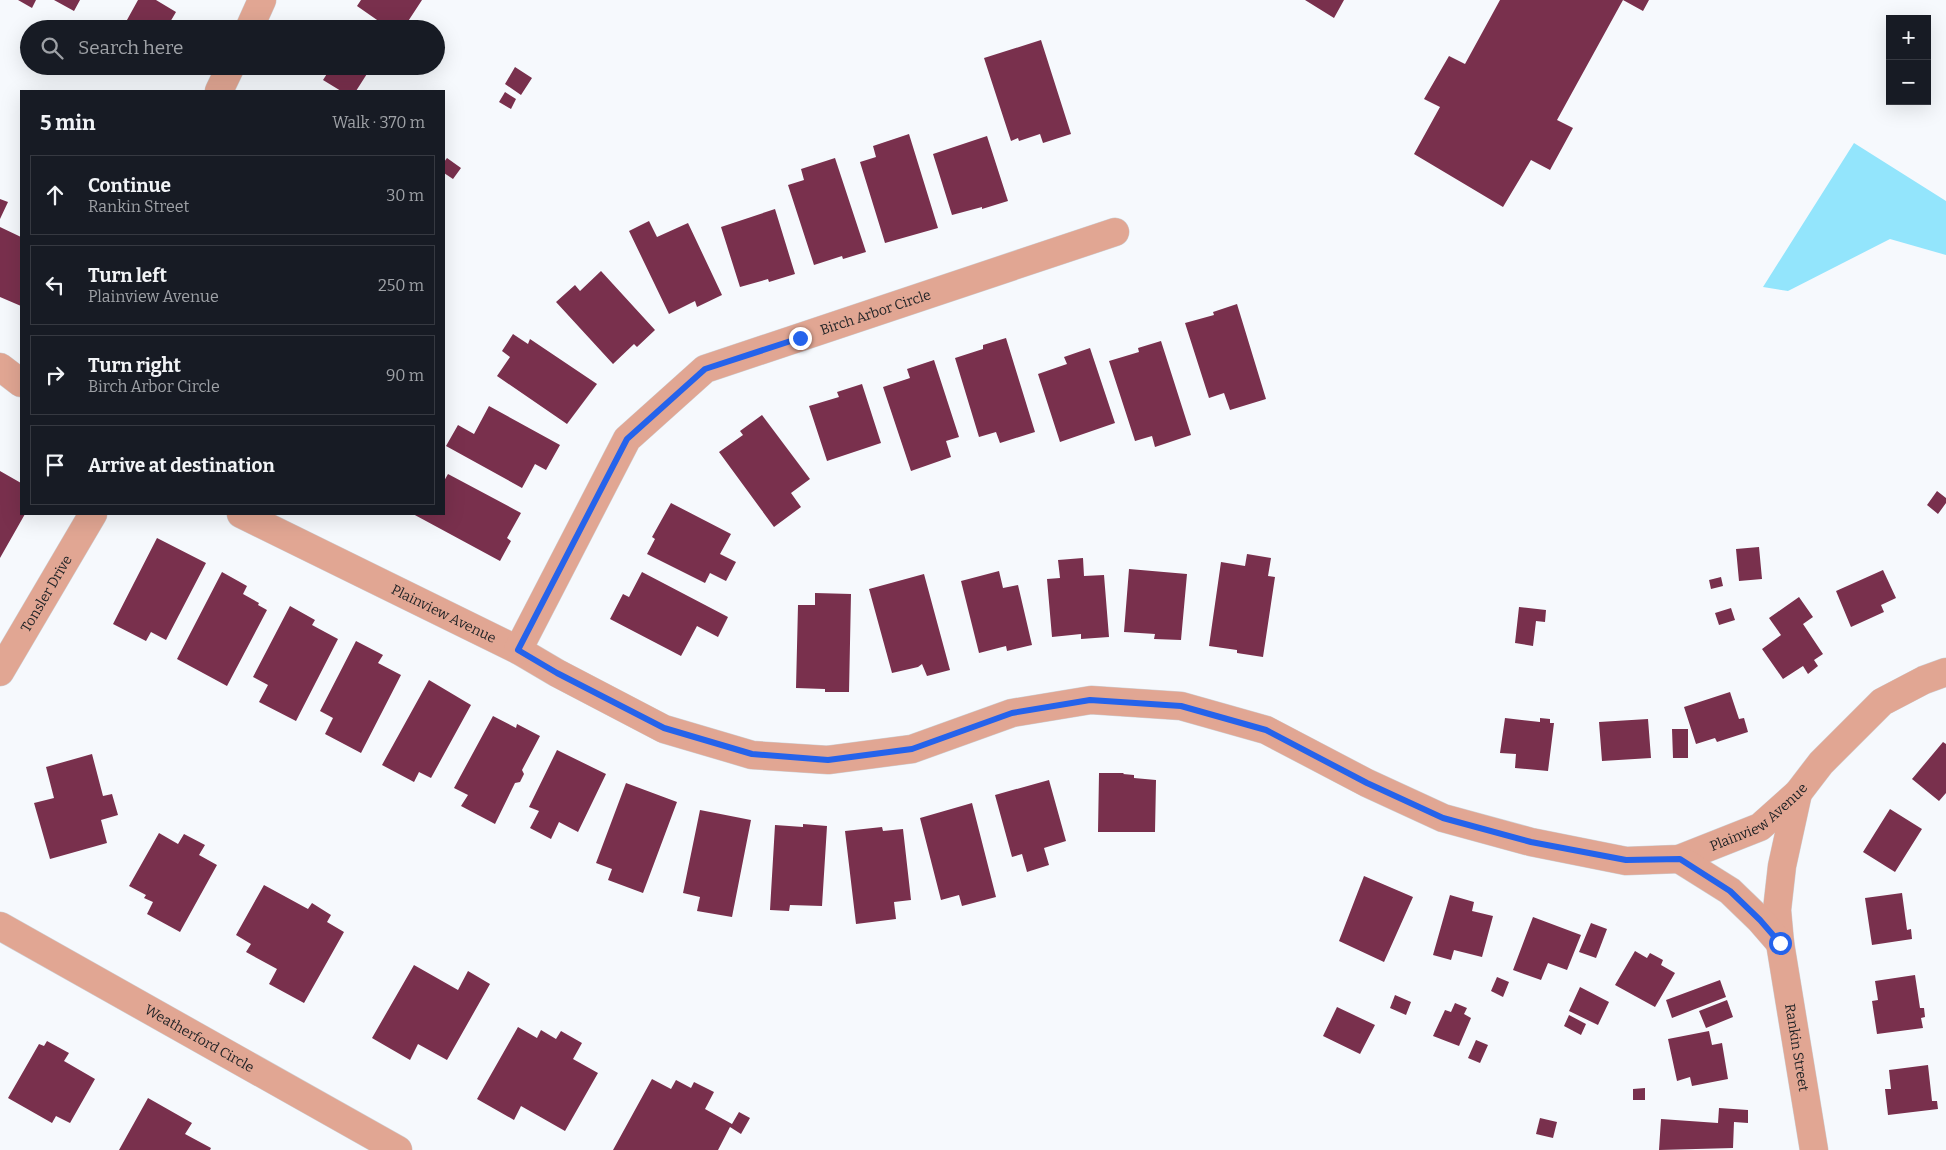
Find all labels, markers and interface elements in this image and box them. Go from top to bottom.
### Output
map controls [1886,15,1931,105]
button: + [1886,15,1931,60]
search box [20,20,445,75]
icon: search [38,34,66,62]
text: Search here [78,36,183,59]
button: − [1886,60,1931,105]
text: 5 min [40,110,96,136]
text: Walk · 370 m [332,113,425,132]
text: Continue [88,174,171,197]
icon: ahead [41,181,69,209]
text: 30 m [386,186,424,205]
text: Rankin Street [88,197,189,216]
text: Turn left [88,264,167,287]
icon: left [41,271,69,299]
text: 250 m [378,276,424,295]
street label: Birch Arbor Circle [818,286,933,339]
text: Plainview Avenue [88,287,219,306]
route end [789,327,812,350]
text: Turn right [88,354,181,377]
icon: right [41,361,69,389]
text: 90 m [386,366,424,385]
text: Birch Arbor Circle [88,377,220,396]
icon: arrive [41,451,69,479]
text: Arrive at destination [88,454,275,477]
street label: Tonsler Drive [17,552,76,635]
street label: Plainview Avenue [388,581,499,647]
street label: Plainview Avenue [1707,780,1811,855]
route start [1769,932,1792,955]
street label: Weatherford Circle [141,1001,257,1076]
street label: Rankin Street [1781,1002,1812,1093]

